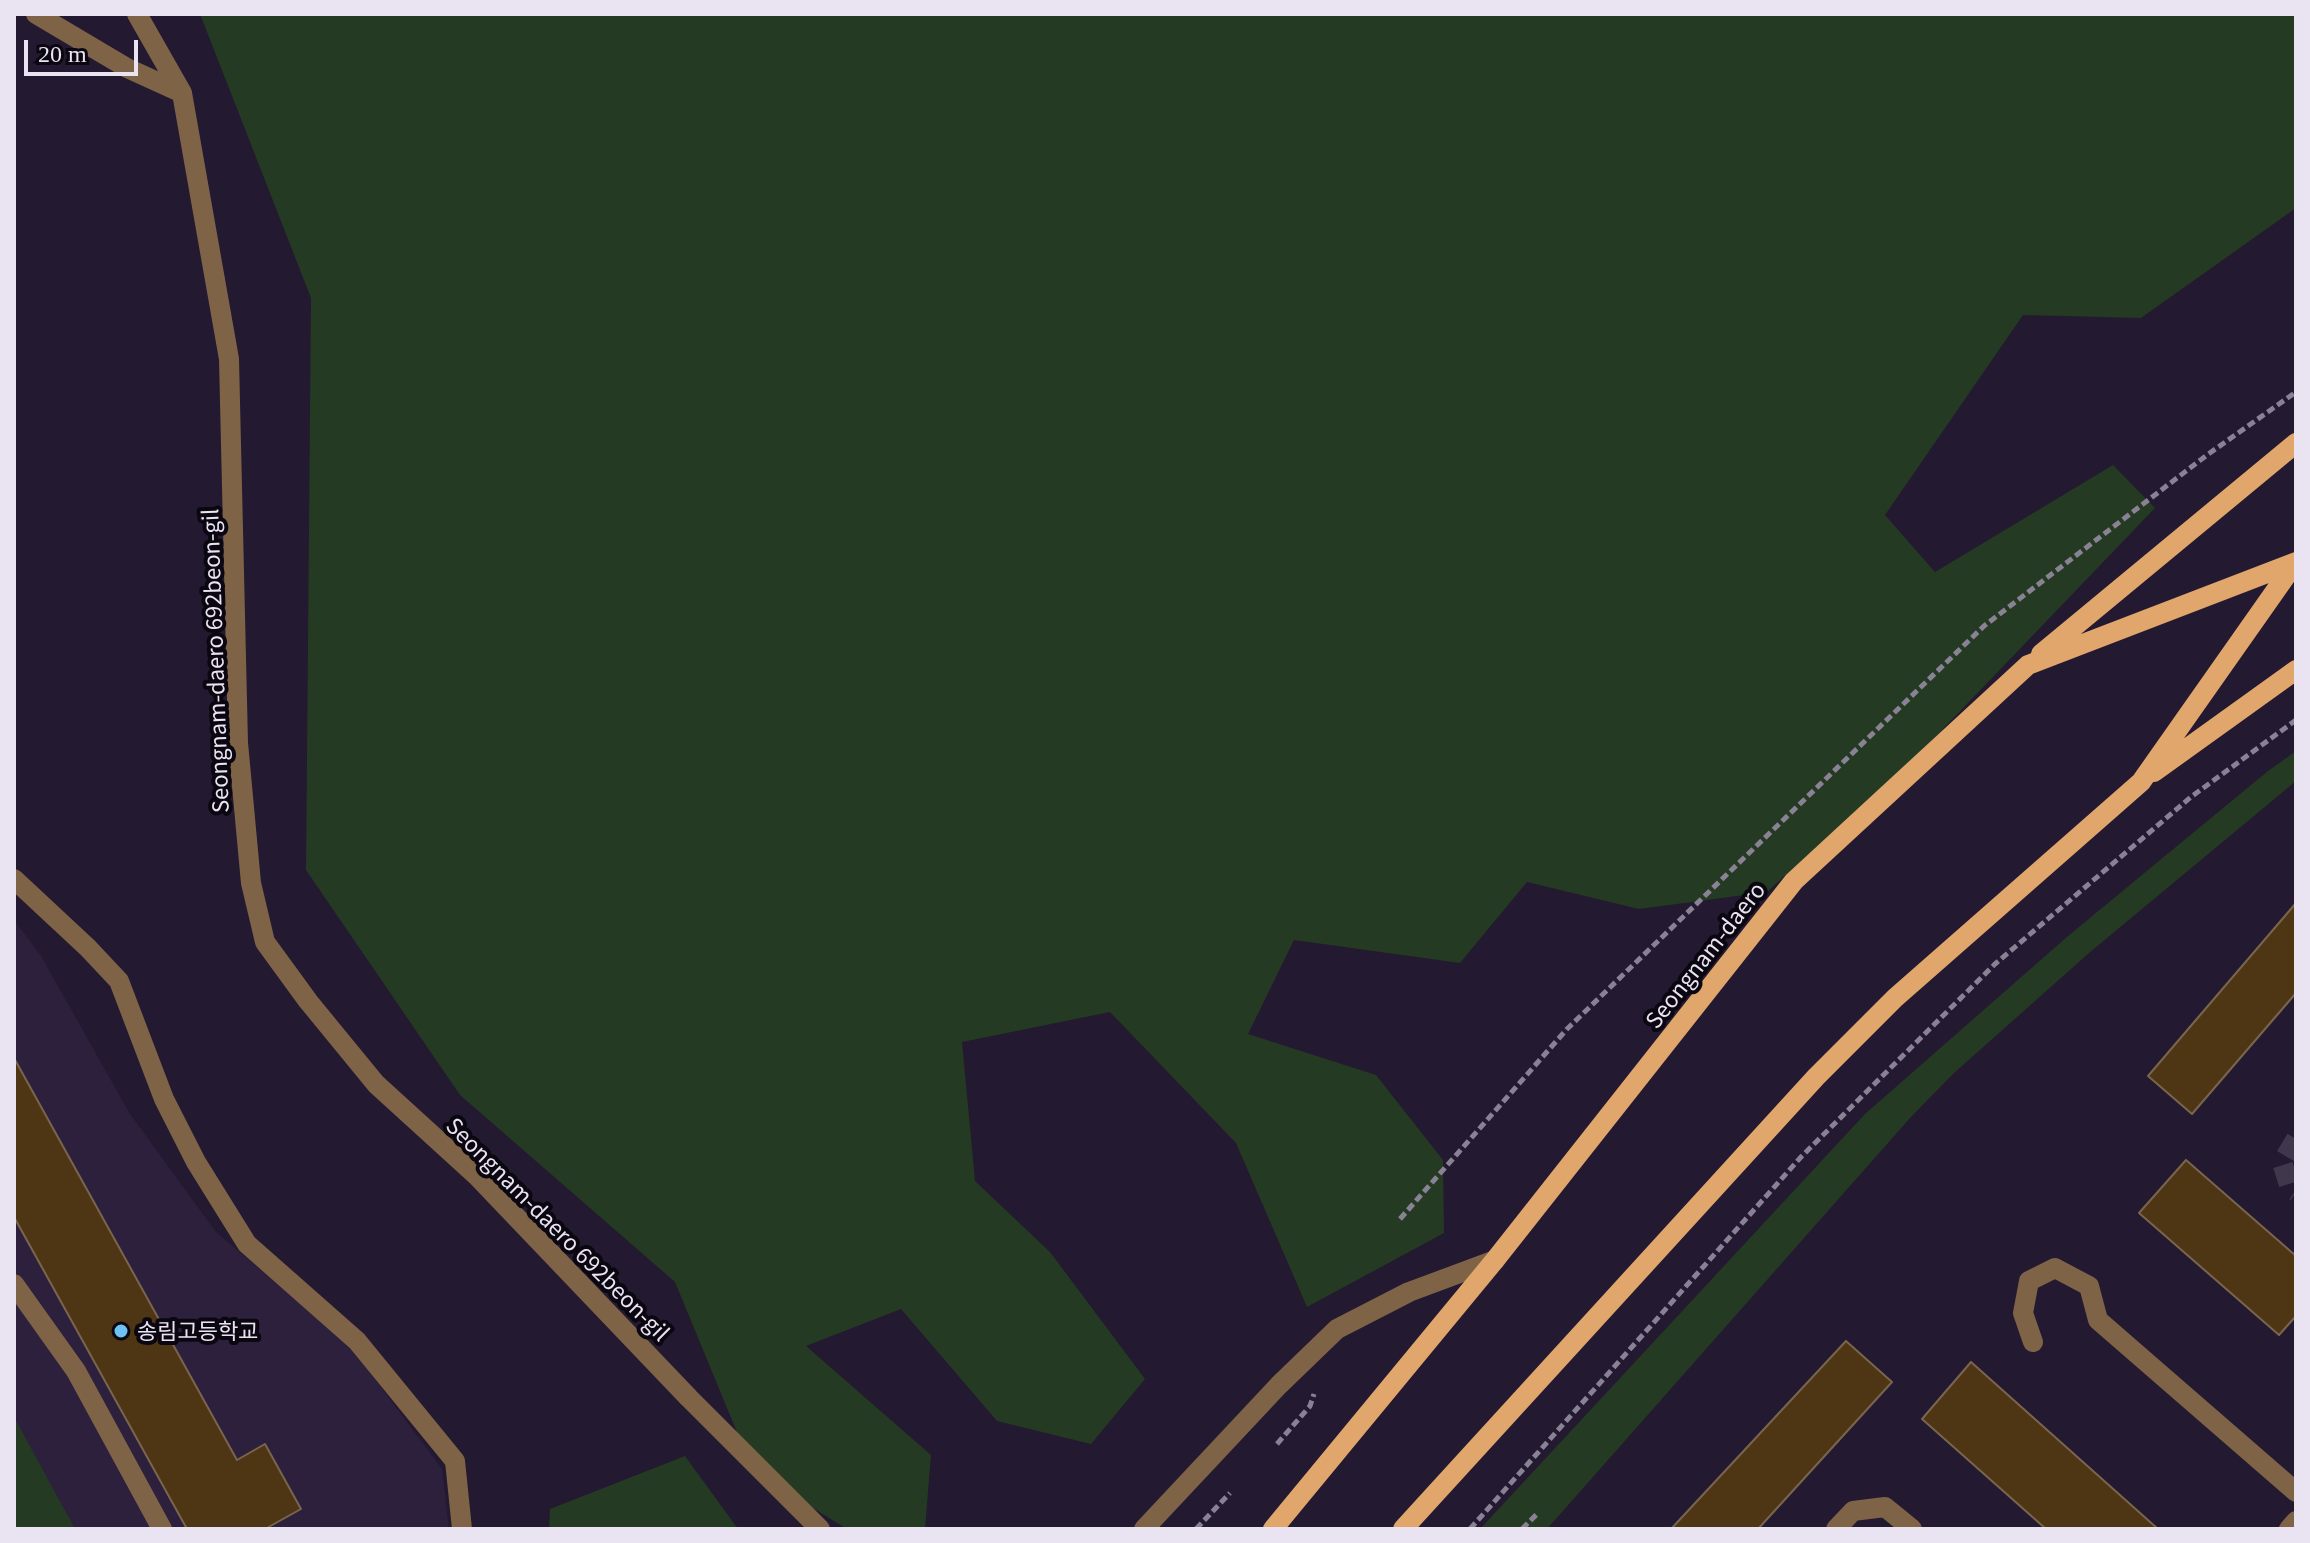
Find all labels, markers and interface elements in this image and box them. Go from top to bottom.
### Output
scale bar [28,24,142,74]
text: 20 m [38,41,87,67]
street label: Seongnam-daero 692beon-gil [196,508,234,814]
street label: Seongnam-daero [1640,877,1770,1033]
street label: Seongnam-daero 692beon-gil [441,1112,675,1346]
place label: 송림고등학교 [137,1318,258,1344]
marker: 송림고등학교 [112,1322,130,1340]

